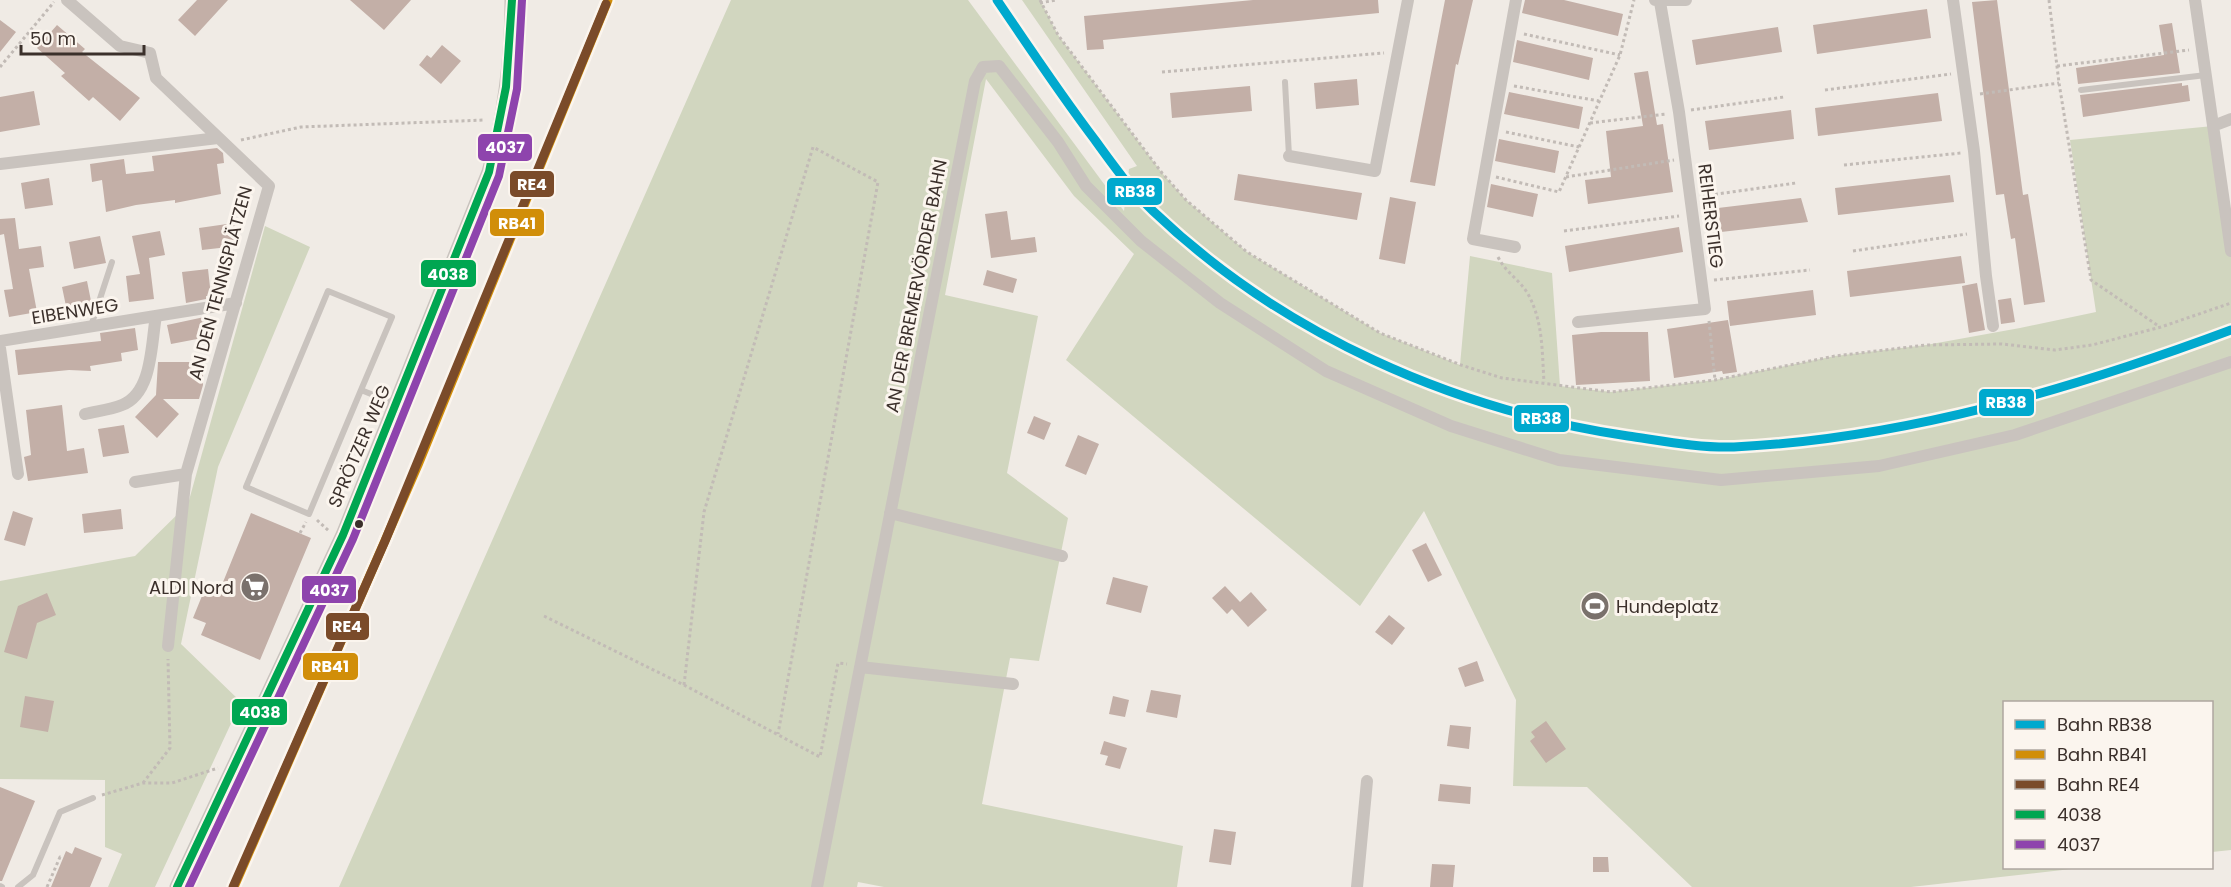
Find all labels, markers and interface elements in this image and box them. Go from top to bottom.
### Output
scale bar [21,18,144,56]
text: 50 m [30,26,76,51]
line badge: 4037 [477,133,533,162]
text: 4037 [485,136,525,159]
street label: AN DER BREMERVÖRDER BAHN [879,157,953,415]
street label: REIHERSTIEG [1692,162,1730,270]
line badge: RE4 [509,170,555,198]
text: RE4 [517,173,547,196]
line badge: RB38 [1106,177,1163,206]
text: RB38 [1114,180,1156,203]
street label: AN DEN TENNISPLÄTZEN [182,183,258,383]
line badge: RB41 [489,208,545,237]
text: RB41 [498,212,536,235]
line badge: 4038 [420,259,477,288]
text: 4038 [427,263,469,286]
street label: EIBENWEG [30,292,120,330]
street label: SPRÖTZER WEG [322,381,396,511]
line badge: RB38 [1978,388,2035,417]
text: RB38 [1985,391,2027,414]
line badge: RB38 [1513,404,1570,433]
text: RB38 [1520,407,1562,430]
unlabelled marker [353,518,365,530]
supermarket icon: ALDI Nord [239,571,271,603]
place label: ALDI Nord [149,575,234,600]
line badge: 4037 [301,575,357,604]
text: 4037 [309,579,349,602]
sports icon: Hundeplatz [1579,590,1611,622]
place label: Hundeplatz [1616,594,1718,619]
line badge: RE4 [325,612,370,641]
text: RE4 [332,615,362,638]
line badge: RB41 [302,652,359,681]
text: RB41 [311,655,349,678]
line badge: 4038 [231,698,288,726]
text: 4038 [239,701,281,724]
legend [2003,701,2213,869]
text: Bahn RB38 [2057,712,2152,737]
text: Bahn RB41 [2057,742,2147,767]
text: Bahn RE4 [2057,772,2140,797]
text: 4038 [2057,802,2102,827]
text: 4037 [2057,832,2100,857]

